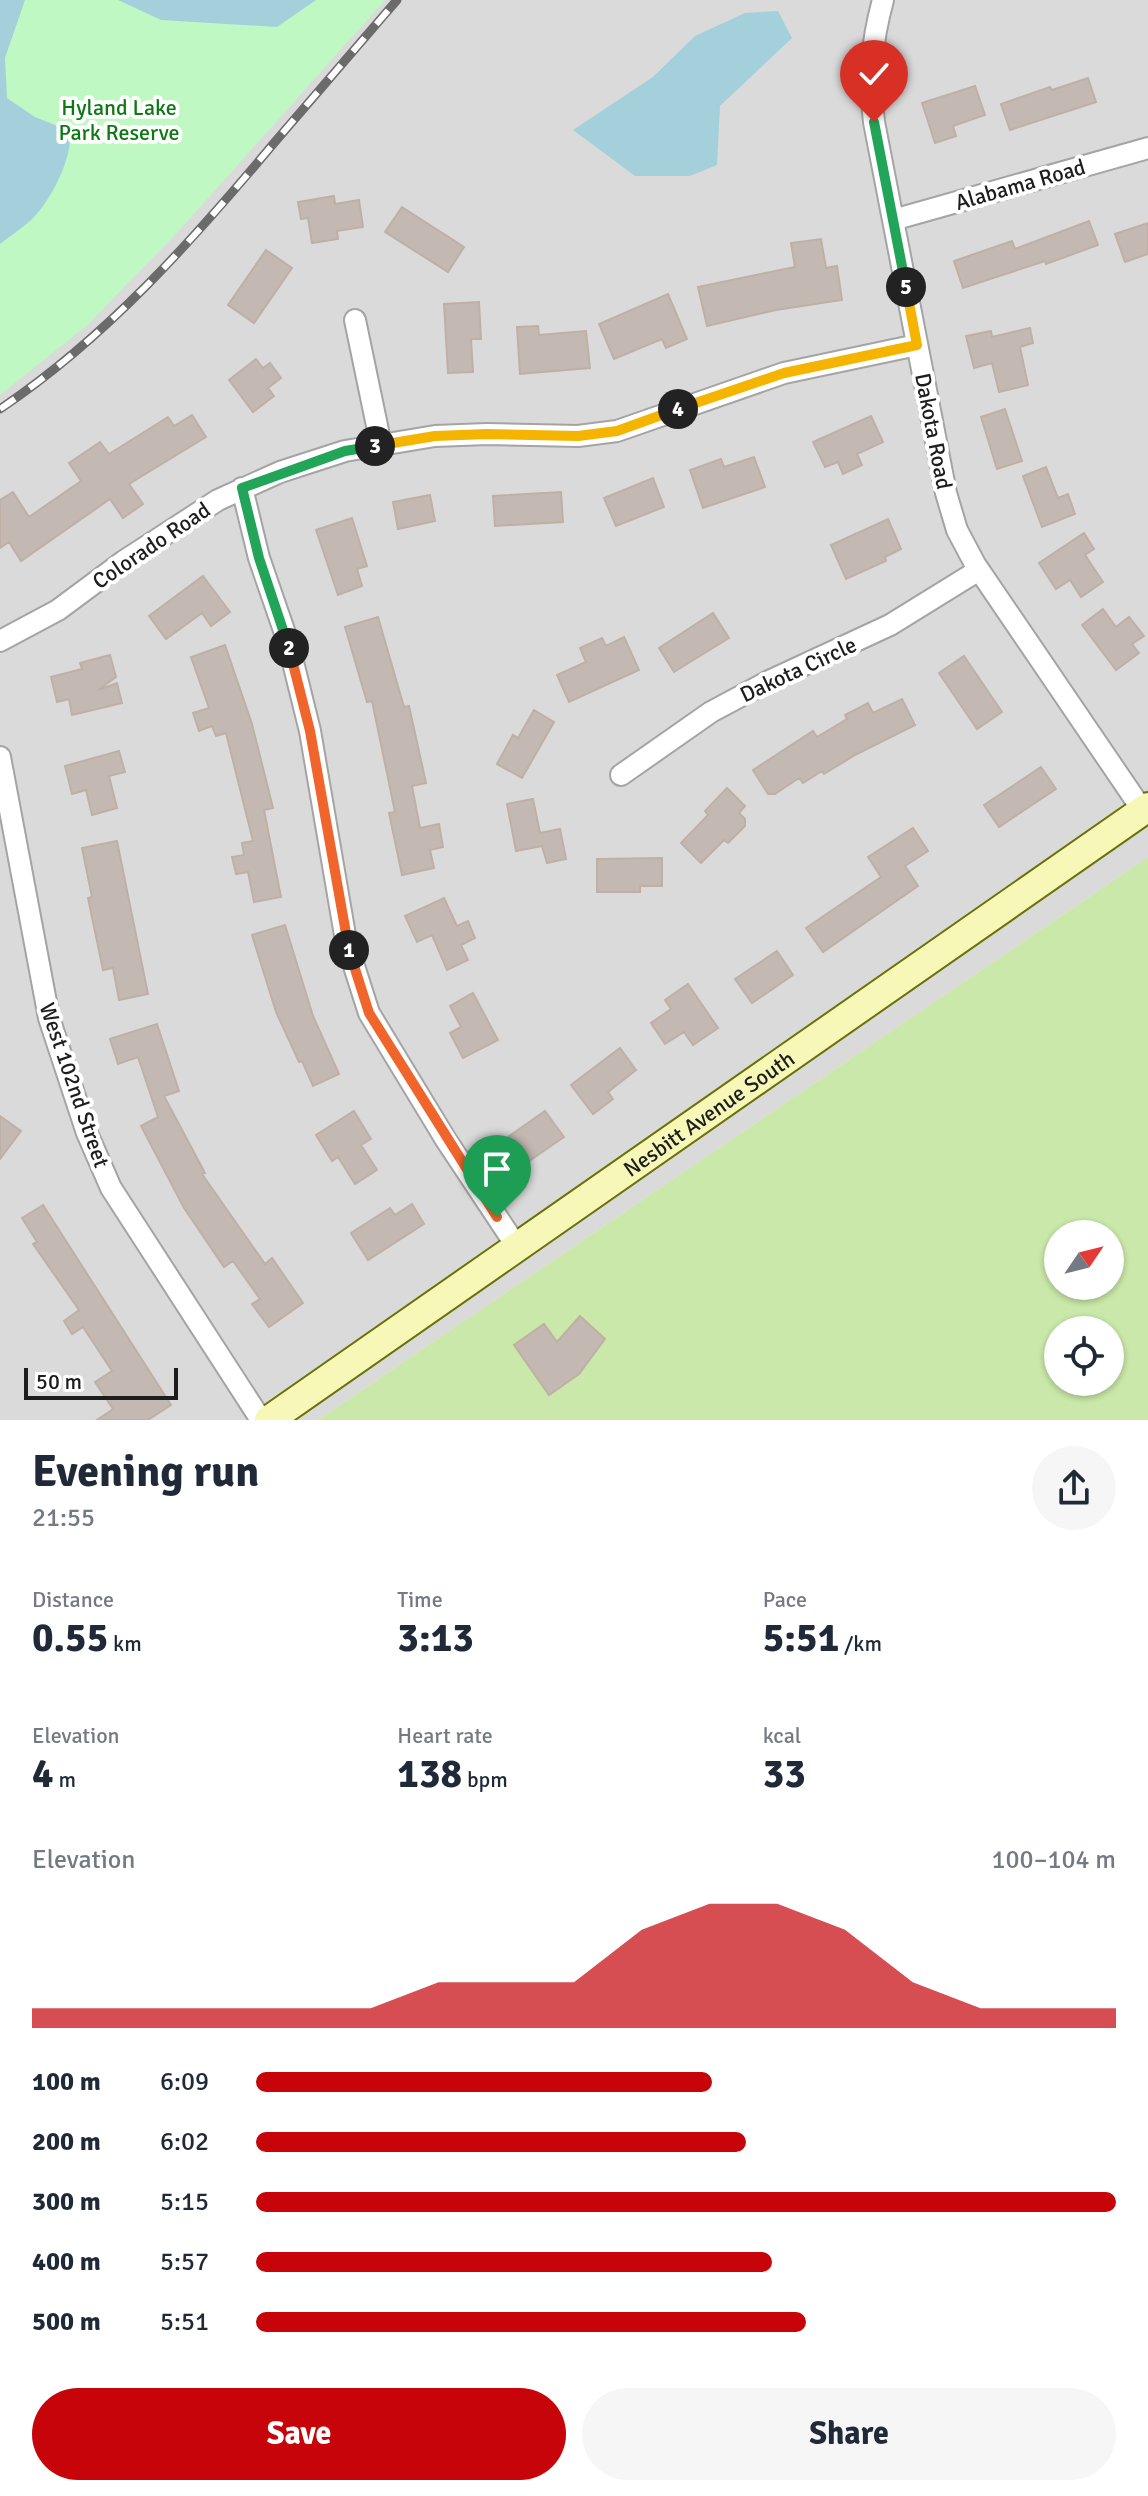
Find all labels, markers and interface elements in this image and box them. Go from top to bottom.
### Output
pin [840,40,908,122]
icon: check [852,52,896,96]
park label: Hyland Lake Park Reserve [58,94,180,146]
street label: Alabama Road [952,153,1088,216]
pin: 5 [886,267,926,307]
text: 5 [900,273,912,300]
street label: Dakota Road [909,371,958,492]
pin: 4 [658,389,698,429]
text: 4 [672,395,684,422]
pin: 3 [355,426,395,466]
text: 3 [369,432,381,459]
street label: Colorado Road [87,496,215,595]
pin: 2 [269,628,309,668]
street label: Dakota Circle [736,631,861,708]
text: 2 [283,634,295,661]
pin: 1 [329,930,369,970]
text: 1 [343,936,355,963]
street label: West 102nd Street [34,999,115,1171]
street label: Nesbitt Avenue South [618,1045,800,1183]
pin [463,1135,531,1217]
icon: arrive [475,1147,519,1191]
north arrow [1044,1220,1124,1300]
map controls [1044,1220,1124,1396]
button: locate [1044,1316,1124,1396]
scale bar [24,1364,178,1400]
text: 50 m [36,1368,82,1395]
text: Evening run [32,1445,259,1499]
button: share [1032,1446,1116,1530]
text: 21:55 [32,1502,95,1534]
text: Distance [32,1586,114,1613]
text: Time [397,1586,443,1613]
text: Pace [763,1586,807,1613]
text: 0.55 [32,1613,108,1663]
text: 3:13 [397,1613,474,1663]
text: 5:51 [763,1613,839,1663]
text: km [108,1630,142,1657]
text: /km [839,1630,882,1657]
text: Elevation [32,1722,120,1749]
text: Heart rate [397,1722,493,1749]
text: kcal [763,1722,801,1749]
text: 4 [32,1749,54,1799]
text: 138 [397,1749,462,1799]
text: 33 [763,1749,806,1799]
text: m [54,1766,76,1793]
text: bpm [462,1766,508,1793]
text: Elevation [32,1844,136,1876]
text: 100–104 m [992,1844,1116,1876]
text: 100 m [32,2066,101,2098]
text: 6:09 [160,2066,209,2098]
text: 200 m [32,2126,101,2158]
text: 6:02 [160,2126,209,2158]
text: 300 m [32,2186,101,2218]
text: 5:15 [160,2186,209,2218]
text: 400 m [32,2246,101,2278]
text: 5:57 [160,2246,209,2278]
text: 500 m [32,2306,101,2338]
text: 5:51 [160,2306,209,2338]
button: Save [32,2388,566,2480]
button: Share [582,2388,1116,2480]

